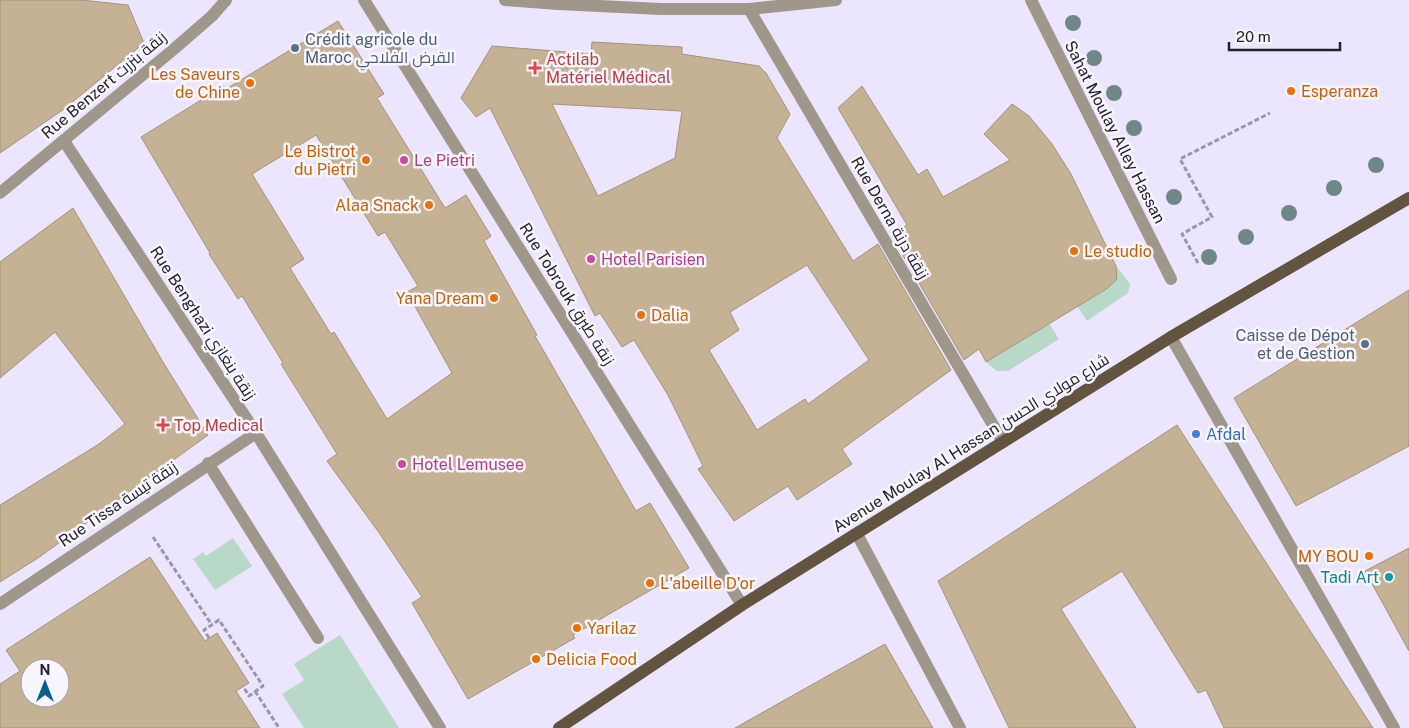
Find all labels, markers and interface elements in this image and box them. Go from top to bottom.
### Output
scale bar [1229,20,1340,52]
street label: Rue Benzert زنقة بنزرت [38,27,170,143]
text: 20 m [1236,28,1271,45]
place label: Crédit agricole du Maroc القرض الفلاحي [305,30,455,71]
street label: Sahat Moulay Alley Hassan [1061,37,1169,227]
marker: Crédit agricole du Maroc القرض الفلاحي [289,42,301,54]
place label: Actilab Matériel Médical [546,50,671,87]
marker: Actilab Matériel Médical [528,61,542,75]
place label: Les Saveurs de Chine [150,65,240,102]
marker: Les Saveurs de Chine [244,77,256,89]
place label: Esperanza [1301,82,1378,101]
marker: Esperanza [1285,85,1297,97]
place label: Le Bistrot du Pietri [284,142,356,179]
place label: Le Pietri [414,151,475,170]
street label: Rue Derna زنقة درنة [847,153,933,283]
marker: Le Bistrot du Pietri [360,154,372,166]
marker: Le Pietri [398,154,410,166]
place label: Alaa Snack [335,196,419,215]
marker: Alaa Snack [423,199,435,211]
street label: Rue Tobrouk زنقة طبرق [515,219,619,369]
street label: Rue Benghazi زنقة بنغازي [143,242,260,406]
place label: Le studio [1084,242,1152,261]
marker: Le studio [1068,245,1080,257]
place label: Hotel Parisien [601,250,705,269]
marker: Hotel Parisien [585,253,597,265]
place label: Yana Dream [396,289,484,308]
marker: Yana Dream [488,292,500,304]
place label: Dalia [651,306,689,325]
marker: Dalia [635,309,647,321]
place label: Caisse de Dépot et de Gestion [1236,326,1355,363]
marker: Caisse de Dépot et de Gestion [1359,338,1371,350]
street label: Avenue Moulay Al Hassan شارع مولاي الحسن [829,350,1115,540]
place label: Top Medical [174,416,264,435]
marker: Top Medical [156,418,170,432]
place label: Afdal [1206,425,1246,444]
marker: Afdal [1190,428,1202,440]
place label: Hotel Lemusee [412,455,524,474]
street label: Rue Tissa زنقة تيسة [55,457,181,551]
marker: Hotel Lemusee [396,458,408,470]
place label: MY BOU [1298,547,1359,566]
marker: MY BOU [1363,550,1375,562]
place label: Tadi Art [1321,568,1379,587]
marker: Tadi Art [1383,571,1395,583]
place label: L'abeille D'or [660,574,755,593]
marker: L'abeille D'or [644,577,656,589]
place label: Yarilaz [587,619,636,638]
marker: Yarilaz [571,622,583,634]
place label: Delicia Food [546,650,637,669]
marker: Delicia Food [530,653,542,665]
north arrow [20,658,70,708]
text: N [40,662,50,678]

